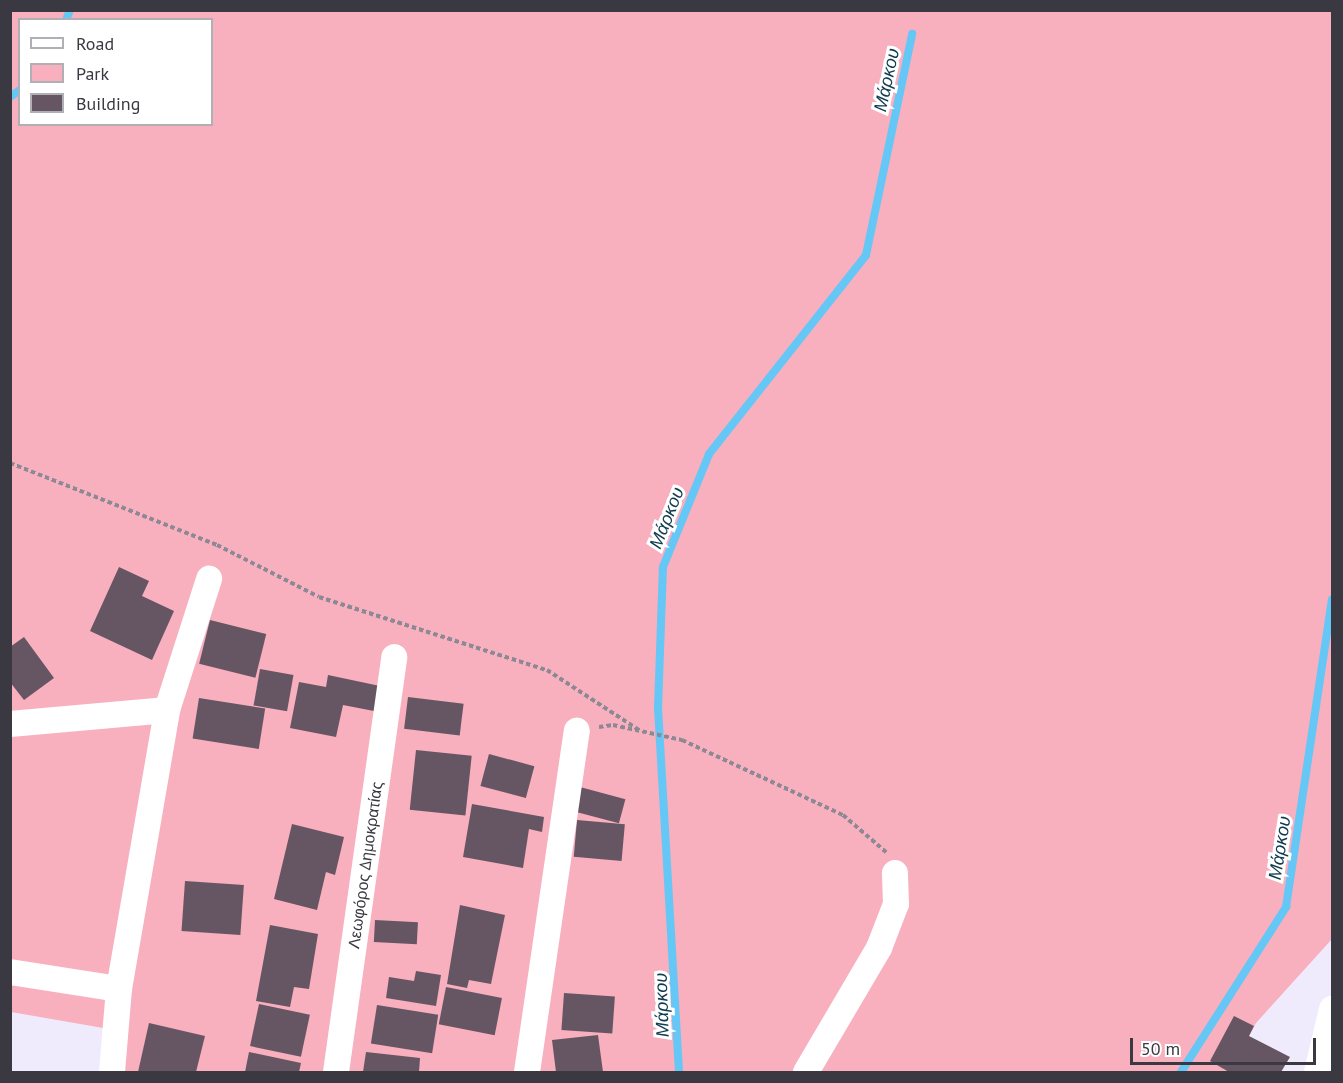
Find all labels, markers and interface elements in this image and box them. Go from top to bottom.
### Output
legend [18,18,213,126]
text: Road [76,32,114,55]
water label: Μάρκου [870,46,904,114]
text: Park [76,62,109,85]
text: Building [76,92,140,115]
water label: Μάρκου [645,484,689,552]
street label: Λεωφόρος Δημοκρατίας [344,780,386,950]
water label: Μάρκου [1264,815,1296,881]
water label: Μάρκου [650,973,674,1037]
scale bar [1133,1026,1319,1064]
text: 50 m [1141,1037,1180,1060]

